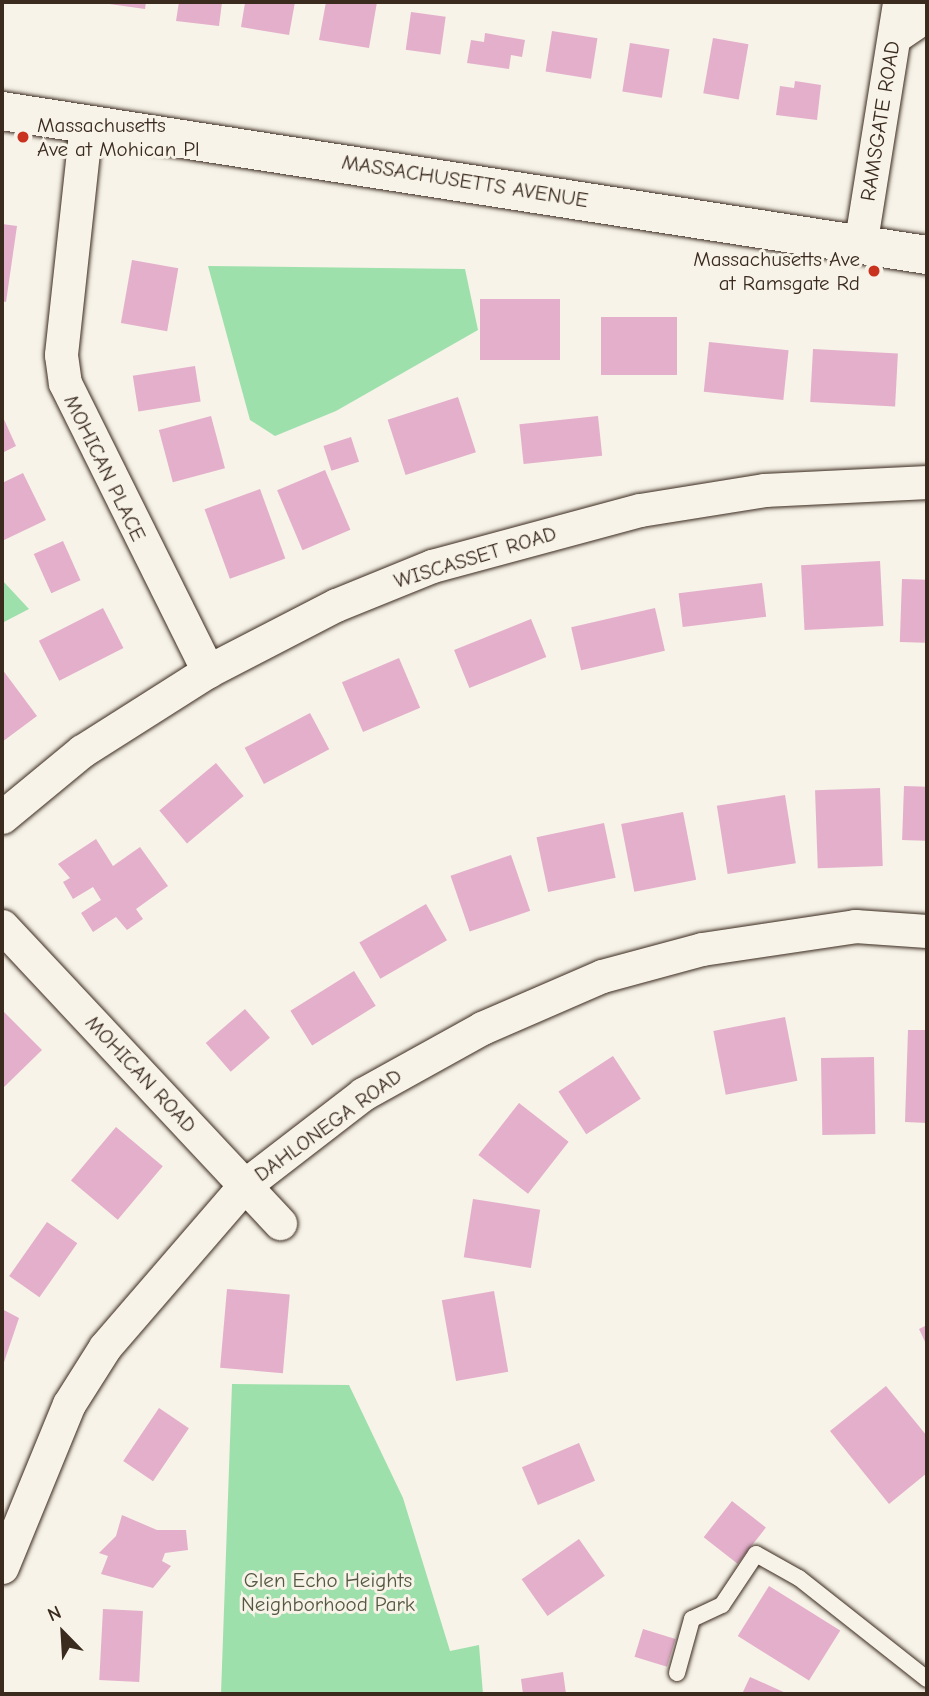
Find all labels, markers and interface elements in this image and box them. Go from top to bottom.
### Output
street label: RAMSGATE ROAD [855,39,905,203]
place label: Massachusetts Ave at Mohican Pl [37,112,200,162]
marker: Massachusetts Ave at Mohican Pl [15,129,31,145]
street label: MASSACHUSETTS AVENUE [340,149,590,213]
place label: Massachusetts Ave at Ramsgate Rd [693,246,860,296]
marker: Massachusetts Ave at Ramsgate Rd [866,263,882,279]
street label: MOHICAN PLACE [59,391,151,545]
street label: WISCASSET ROAD [391,520,559,594]
street label: MOHICAN ROAD [80,1010,202,1138]
street label: DAHLONEGA ROAD [249,1063,407,1187]
park label: Glen Echo Heights Neighborhood Park [241,1567,415,1617]
north arrow [28,1598,98,1668]
text: N [44,1601,65,1626]

